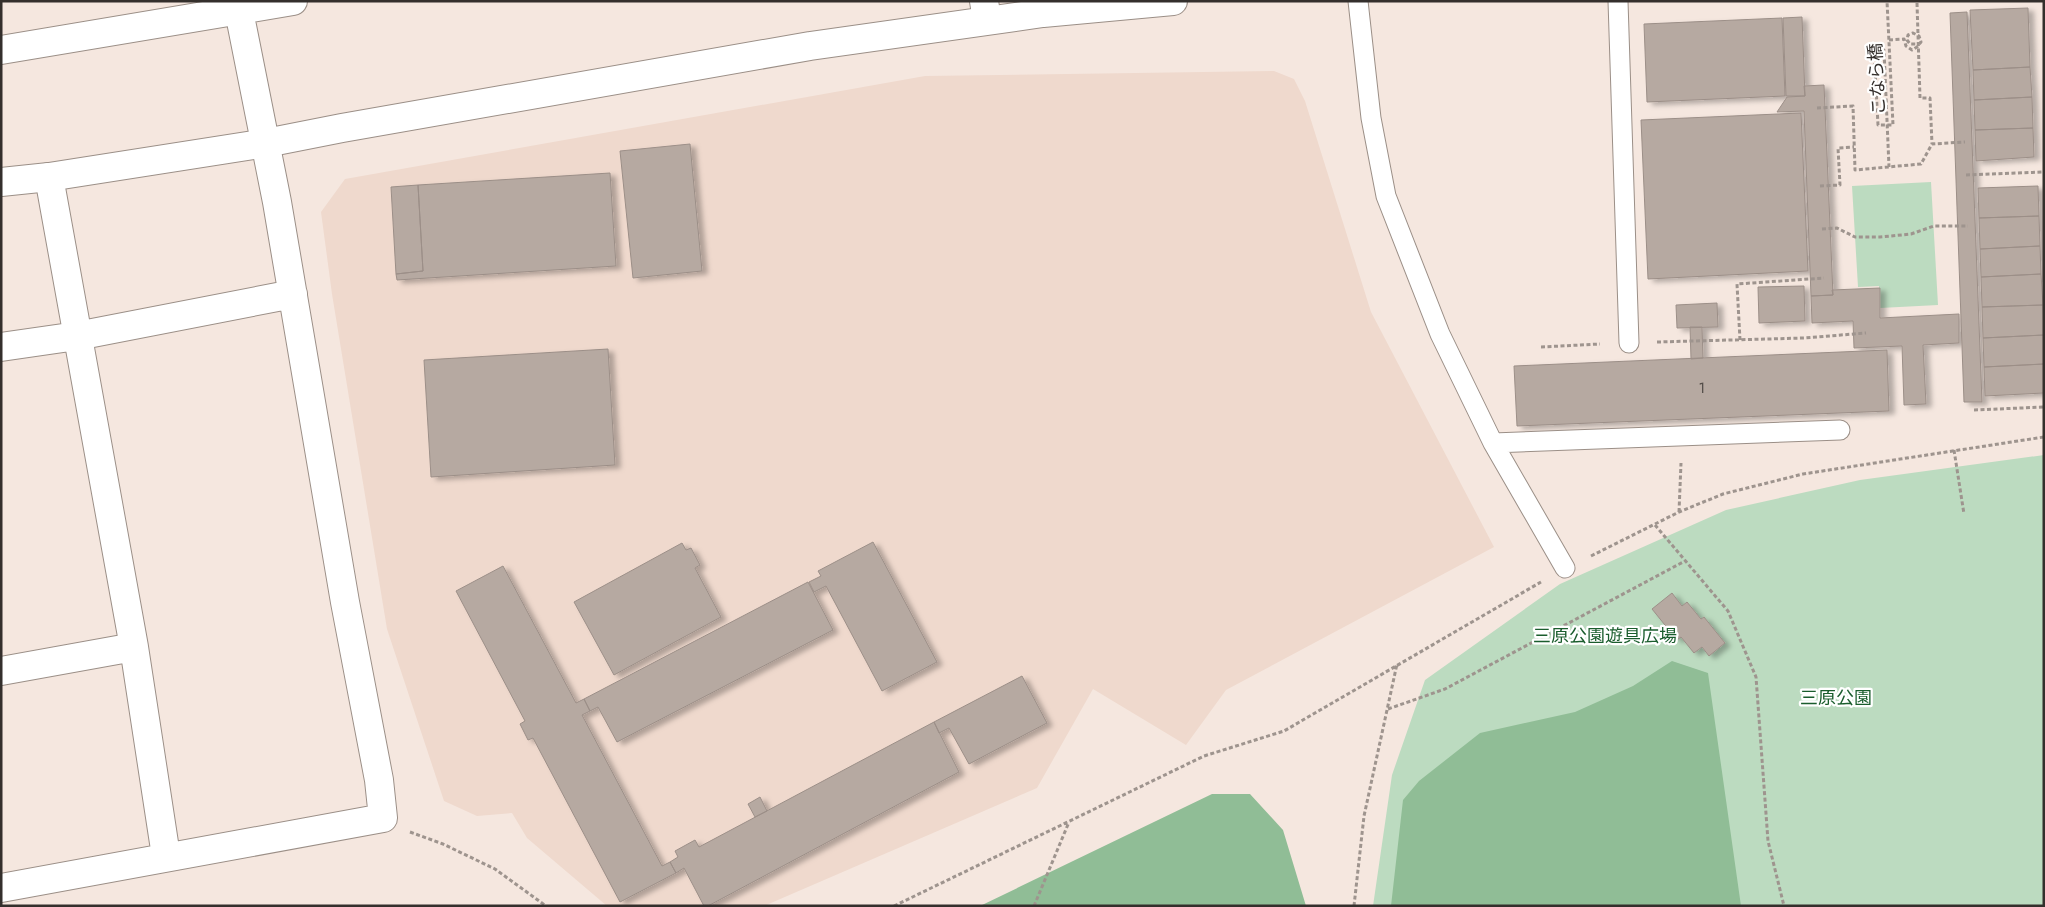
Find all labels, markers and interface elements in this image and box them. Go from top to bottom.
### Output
street label: こなら橋 [1862,42,1892,116]
house number: 1 [1699,377,1705,399]
park label: 三原公園遊具広場 [1533,623,1677,649]
park label: 三原公園 [1800,685,1872,711]

